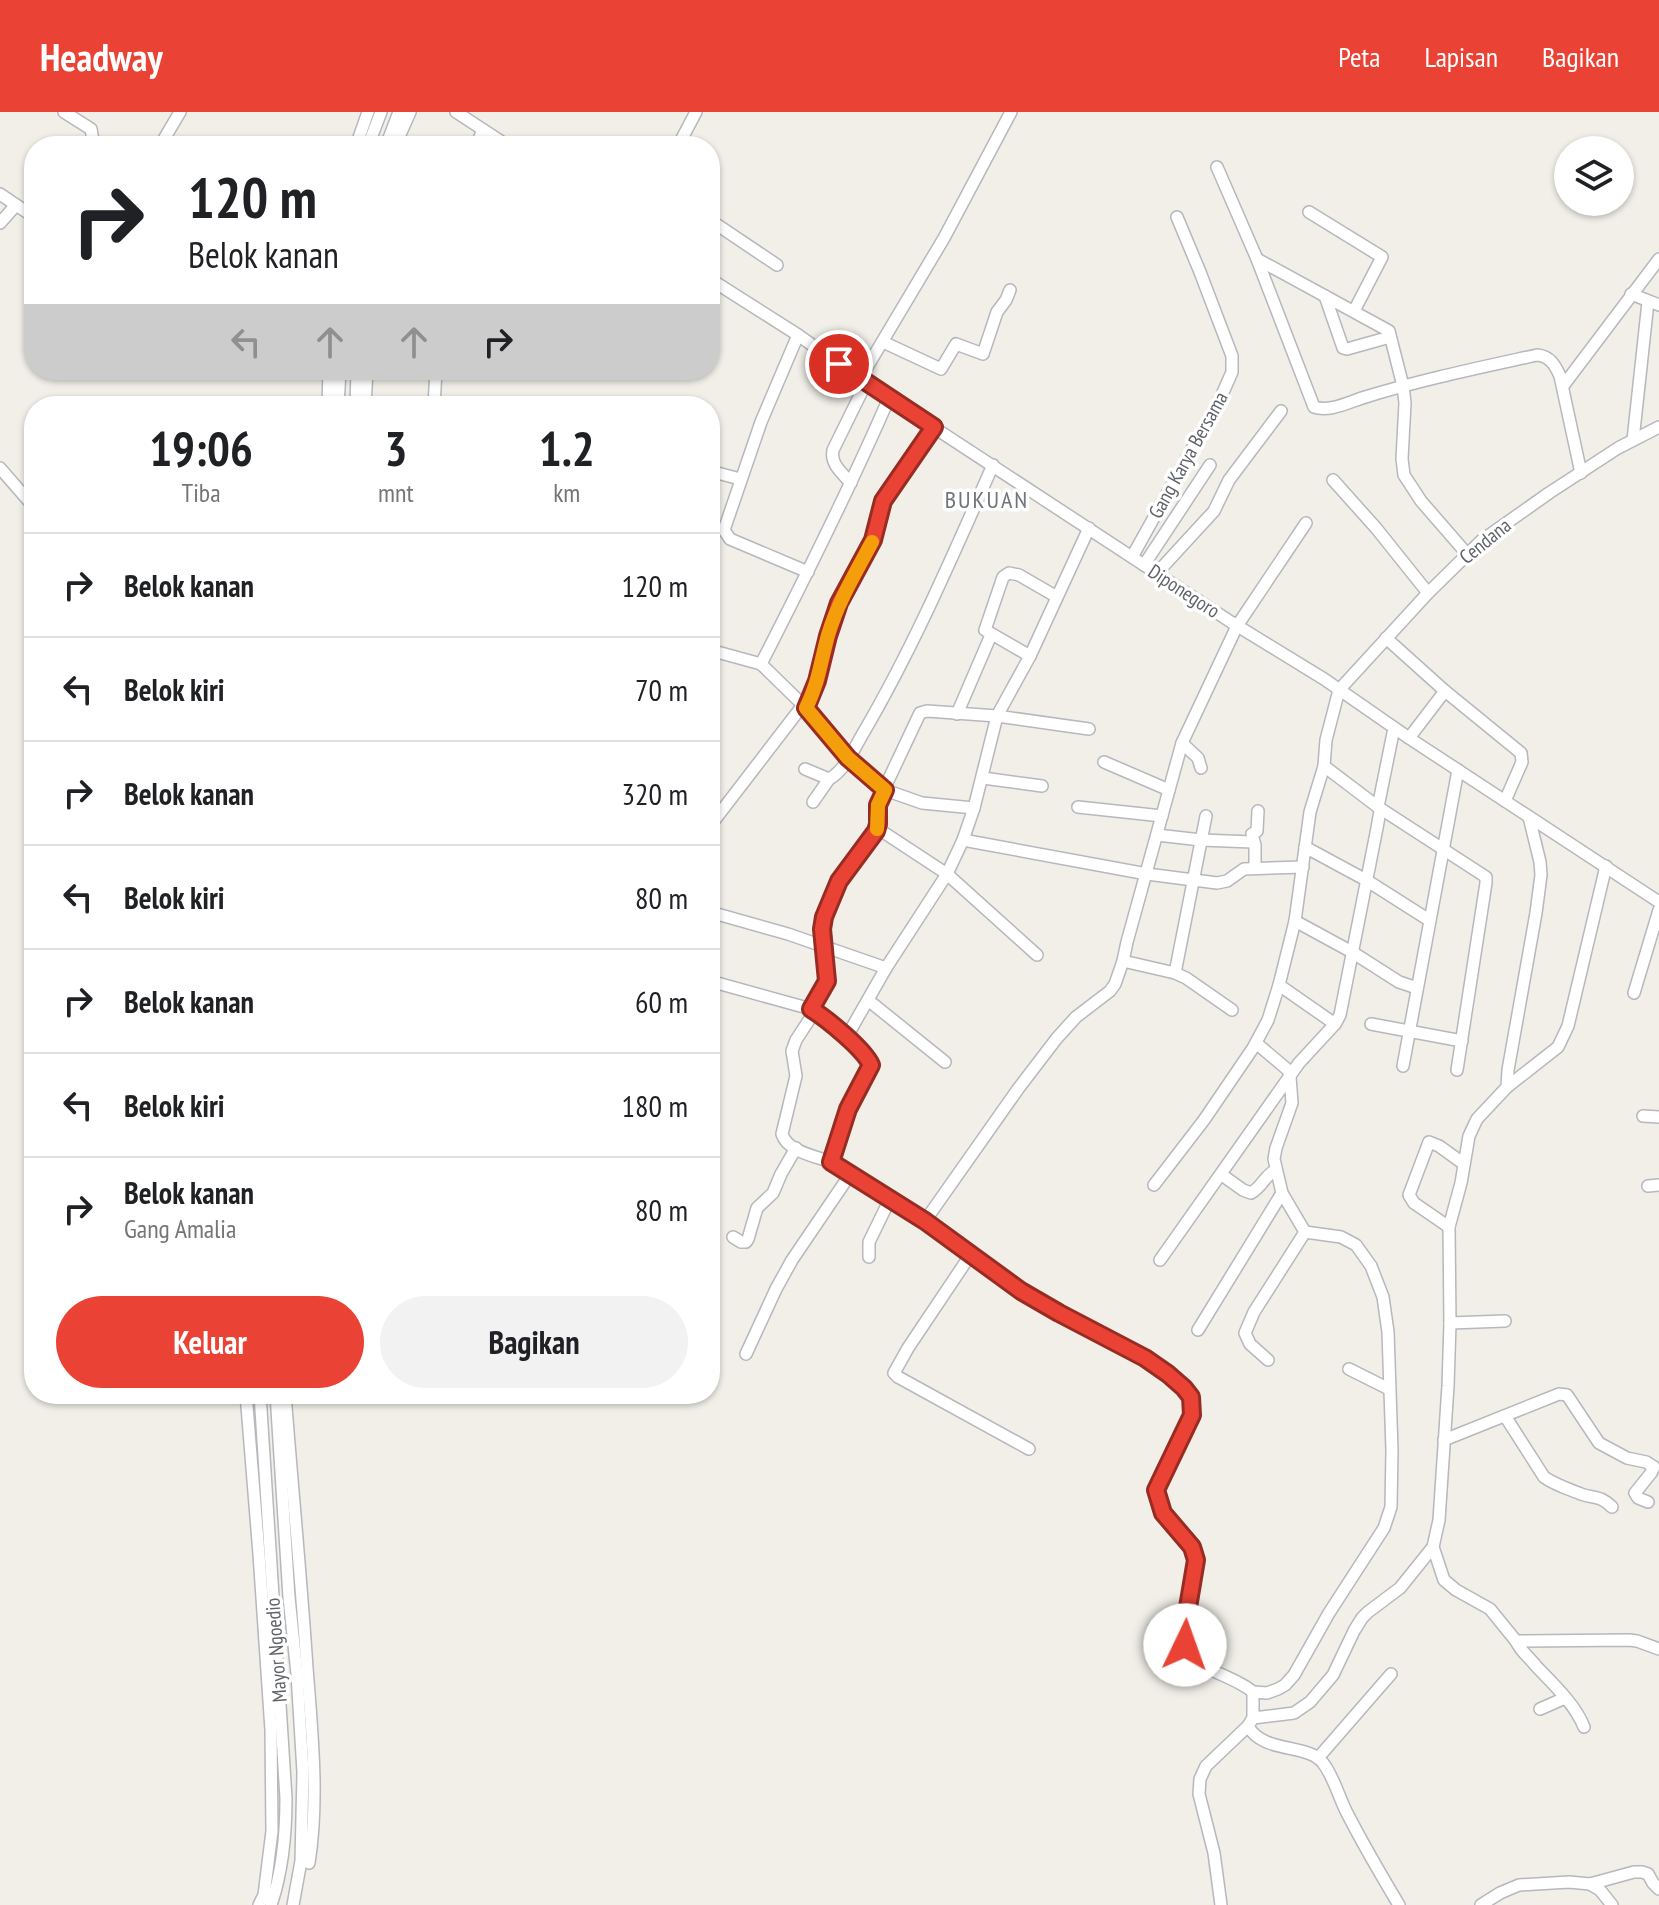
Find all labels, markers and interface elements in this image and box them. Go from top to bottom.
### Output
text: Headway [40,32,163,81]
text: Peta [1338,38,1380,75]
text: Lapisan [1424,38,1498,75]
text: Bagikan [1542,38,1619,75]
map controls [1554,136,1634,216]
button: layers [1554,136,1634,216]
text: 120 m [188,161,317,233]
icon: right [56,168,160,272]
text: Belok kanan [188,231,339,278]
icon: left [224,320,268,364]
icon: ahead [308,320,352,364]
icon: ahead [392,320,436,364]
icon: right [476,320,520,364]
pin [805,330,873,398]
icon: arrive [817,342,861,386]
street label: Gang Karya Bersama [1142,387,1234,523]
text: 19:06 [149,417,253,479]
text: 3 [384,417,407,479]
text: 1.2 [539,417,595,479]
text: Tiba [182,476,221,509]
text: mnt [378,476,414,509]
text: km [553,476,580,509]
district label: BUKUAN [945,484,1029,515]
street label: Cendana [1454,512,1516,570]
street label: Diponegoro [1143,558,1225,624]
icon: right [56,563,100,607]
text: Belok kanan [124,566,254,605]
text: 120 m [622,566,688,605]
icon: left [56,667,100,711]
text: Belok kiri [124,670,225,709]
text: 70 m [635,670,688,709]
icon: right [56,771,100,815]
text: Belok kanan [124,774,254,813]
text: 320 m [622,774,688,813]
icon: left [56,875,100,919]
text: Belok kiri [124,878,225,917]
text: 80 m [635,878,688,917]
icon: right [56,979,100,1023]
text: Belok kanan [124,982,254,1021]
text: 60 m [635,982,688,1021]
icon: left [56,1083,100,1127]
text: Belok kiri [124,1086,225,1125]
text: 180 m [622,1086,688,1125]
text: Belok kanan [124,1173,254,1212]
icon: right [56,1187,100,1231]
text: 80 m [635,1190,688,1229]
text: Gang Amalia [124,1212,236,1245]
button: Keluar [56,1296,364,1388]
button: Bagikan [380,1296,688,1388]
street label: Mayor Ngoedio [259,1597,293,1703]
position arrow [1143,1603,1227,1687]

